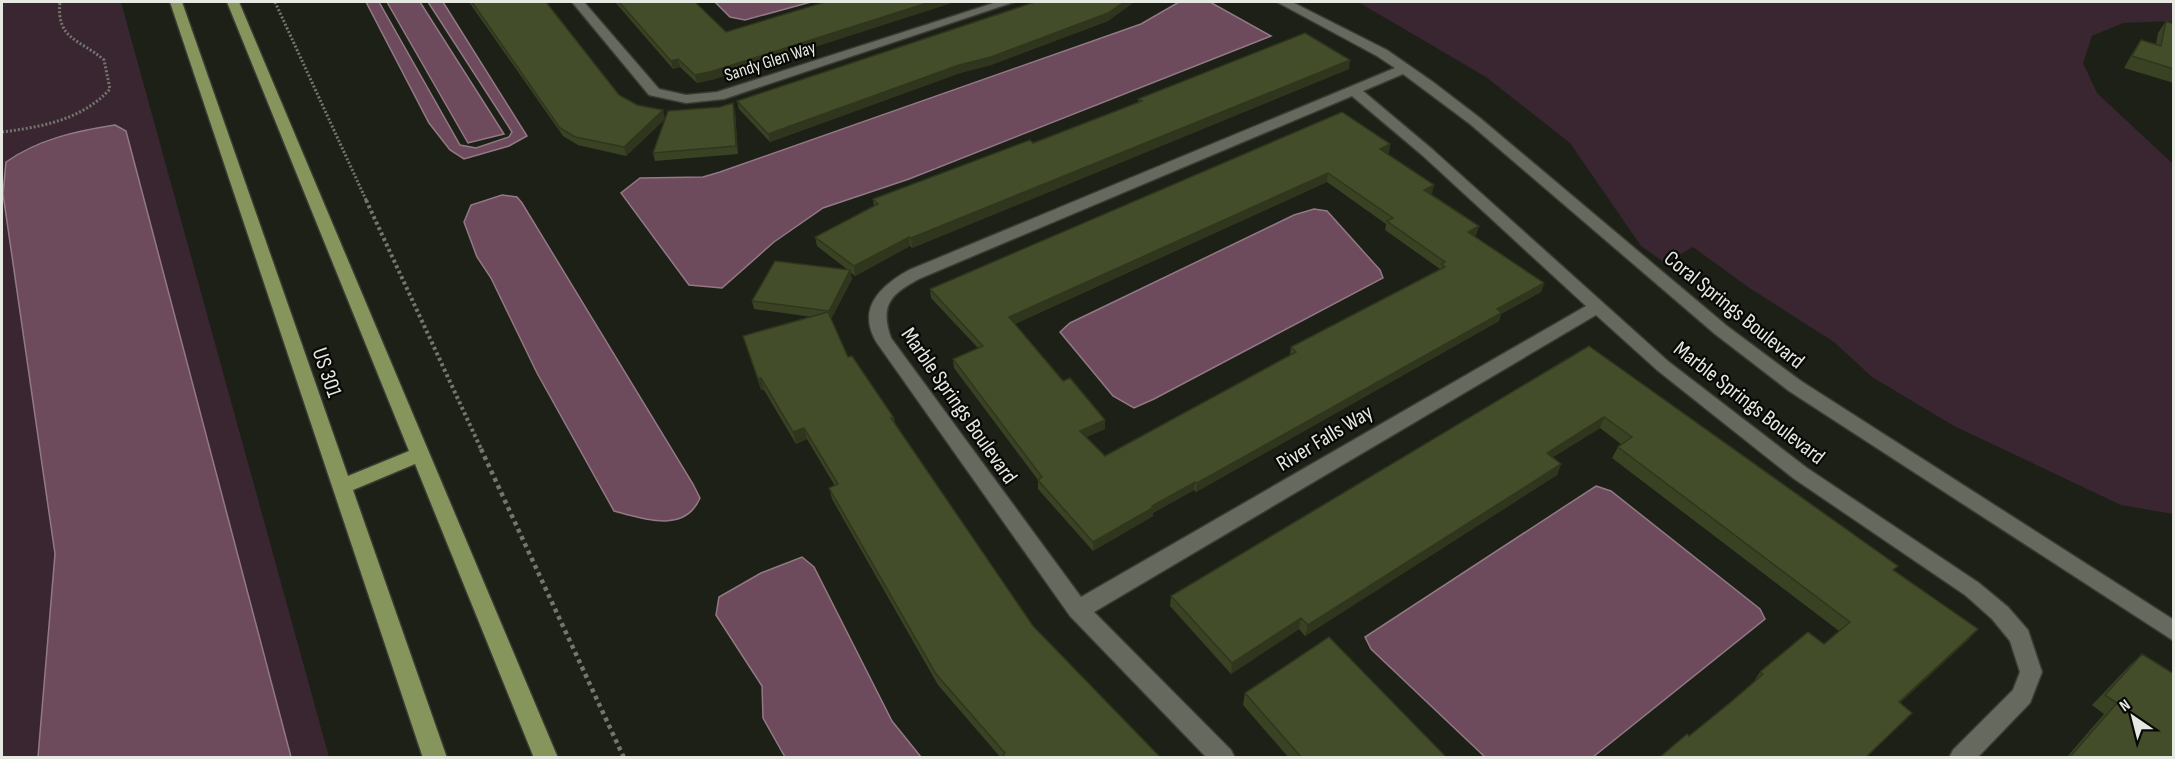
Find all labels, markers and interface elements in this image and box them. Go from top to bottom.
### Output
street label: Sandy Glen Way [722,37,819,86]
street label: Coral Springs Boulevard [1658,245,1810,375]
street label: Marble Springs Boulevard [895,322,1023,489]
street label: Marble Springs Boulevard [1668,336,1830,471]
street label: US 301 [306,344,348,401]
street label: River Falls Way [1272,399,1378,478]
north arrow [2103,687,2163,747]
text: N [2116,696,2134,716]

